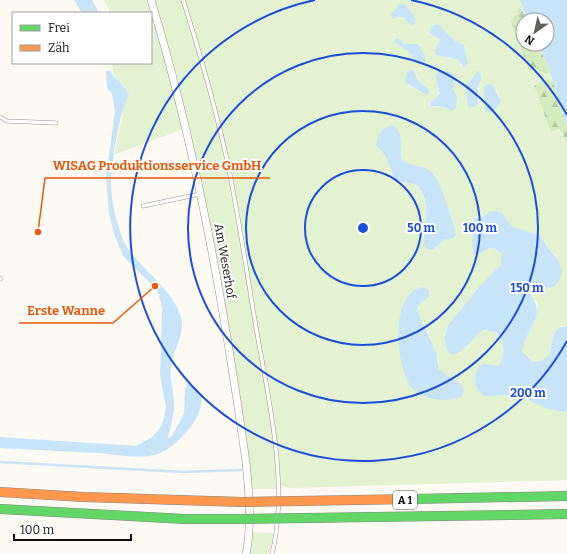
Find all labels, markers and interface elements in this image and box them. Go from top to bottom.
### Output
legend [12,12,152,64]
north arrow [515,12,555,52]
text: Frei [48,21,70,35]
text: N [522,32,537,48]
text: Zäh [48,41,70,55]
callout: WISAG Produktionsservice GmbH [45,153,270,178]
text: WISAG Produktionsservice GmbH [53,158,261,173]
centre of rings [356,221,370,235]
text: 50 m [407,221,435,235]
text: 100 m [463,221,498,235]
street label: Am Weserhof [212,222,239,300]
text: 150 m [511,281,544,295]
callout: Erste Wanne [19,298,113,323]
text: Erste Wanne [27,303,105,318]
text: 200 m [510,386,546,400]
road number: A 1 [393,491,417,509]
scale bar [14,516,131,542]
text: 100 m [20,523,55,537]

